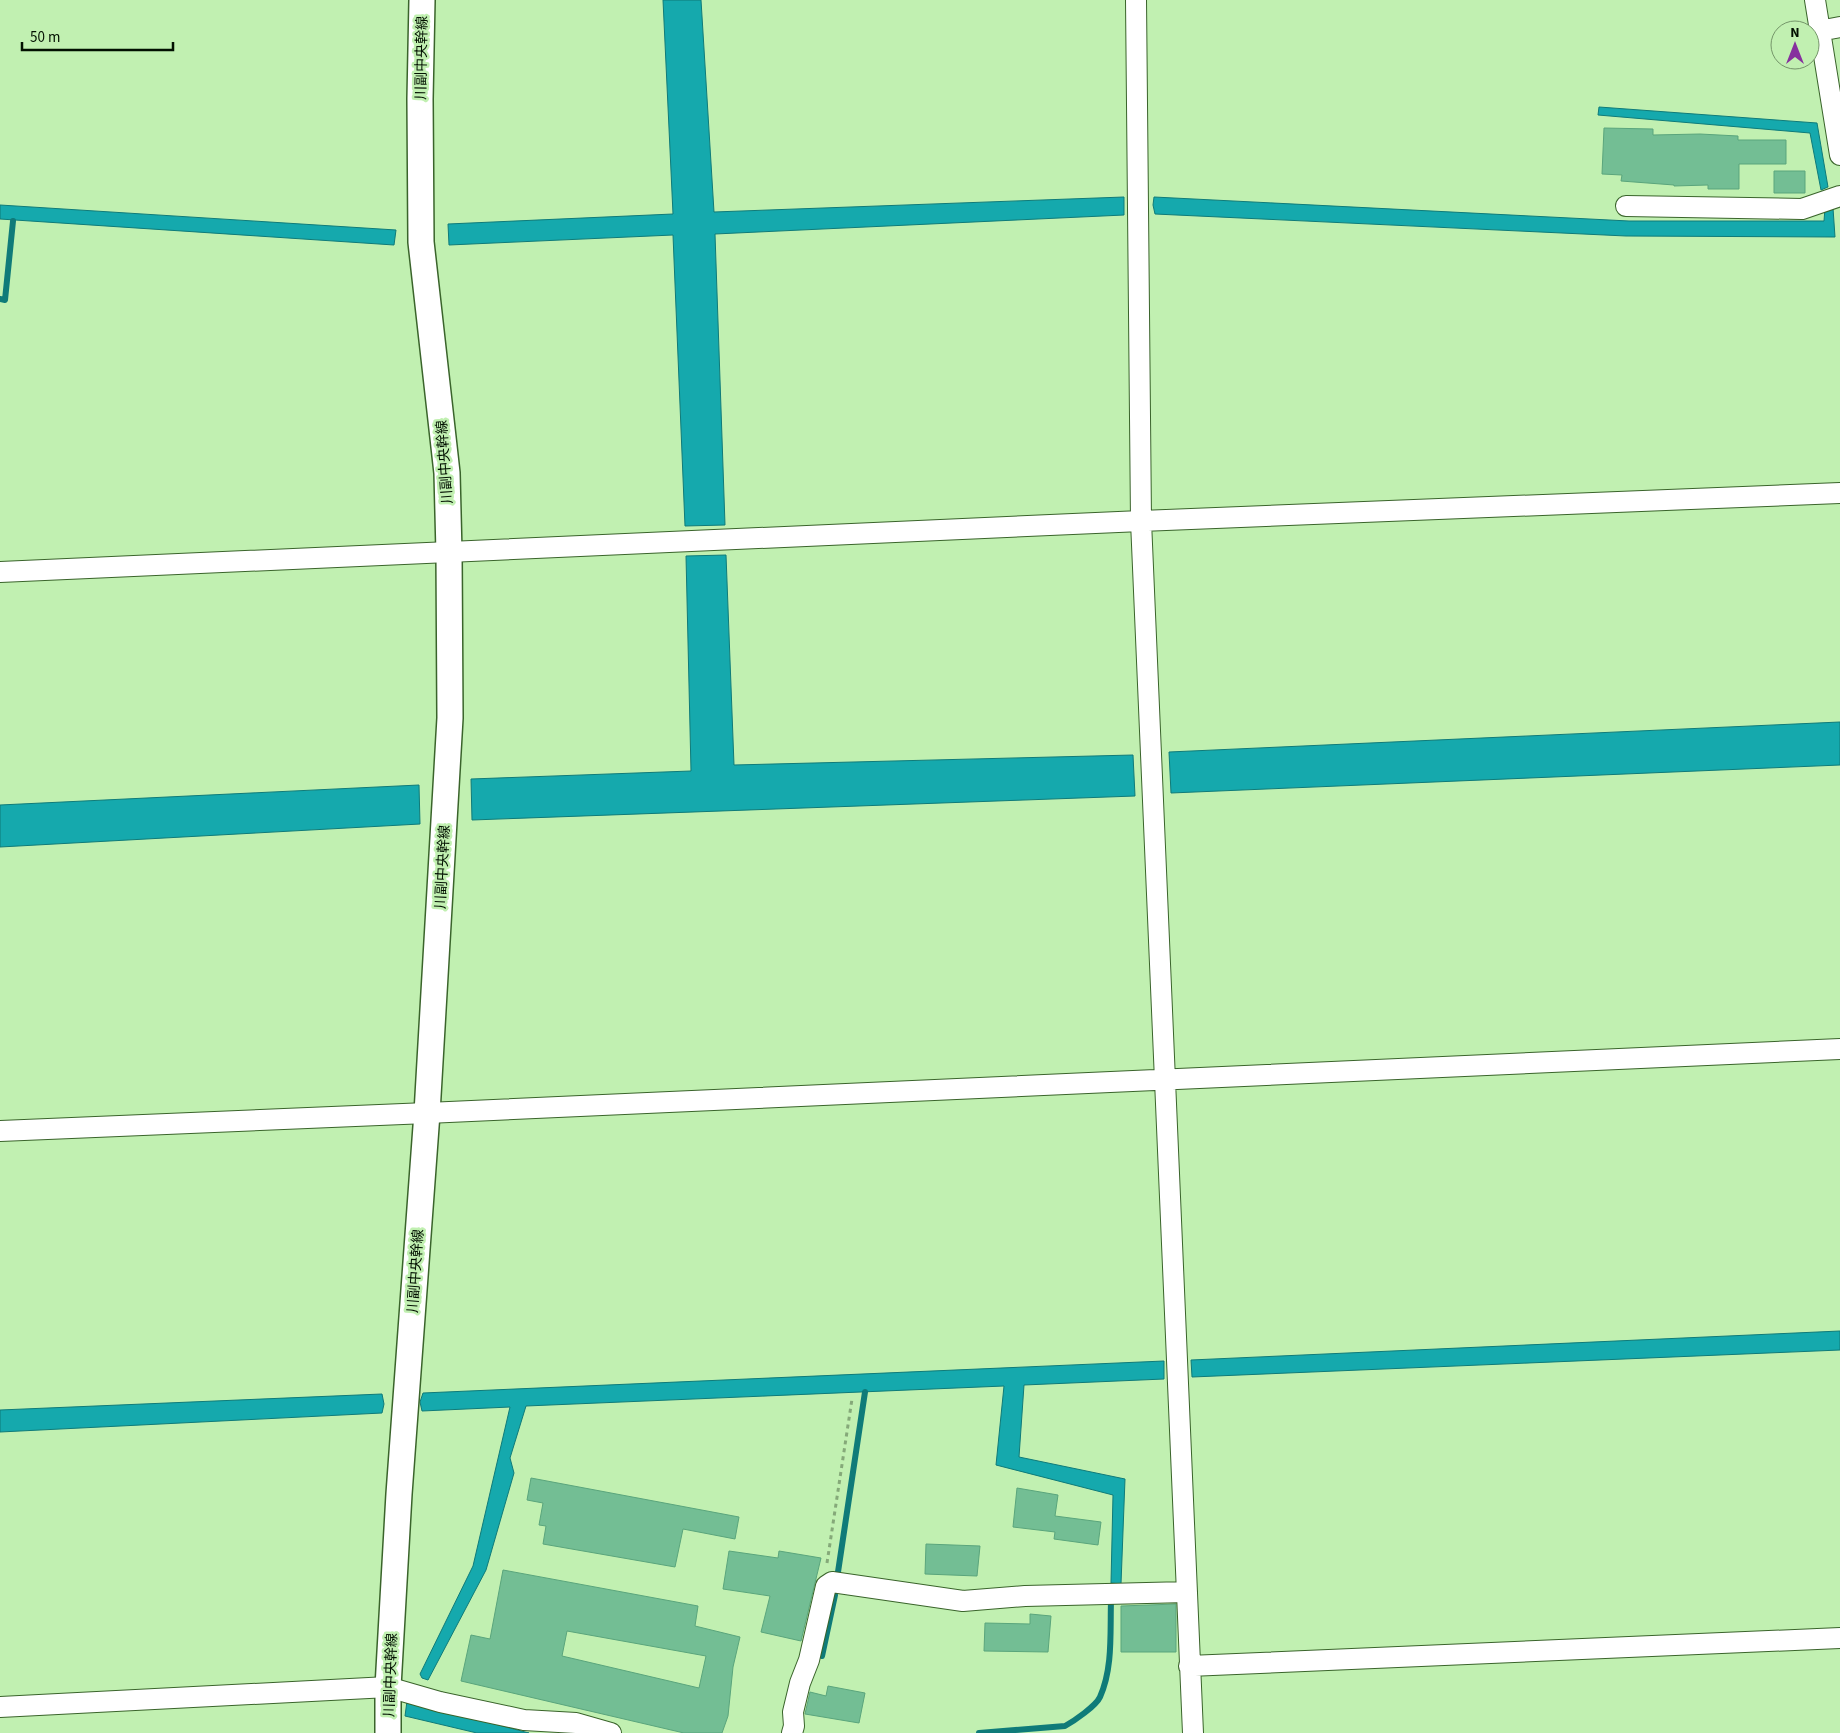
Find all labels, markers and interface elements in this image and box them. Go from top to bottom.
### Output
street label: 川副中央幹線 [411,16,433,100]
scale bar [22,20,174,52]
north arrow [1770,20,1820,70]
text: N [1790,23,1800,43]
text: 50 m [30,27,60,48]
street label: 川副中央幹線 [432,419,458,505]
street label: 川副中央幹線 [431,825,455,910]
street label: 川副中央幹線 [403,1228,429,1314]
street label: 川副中央幹線 [380,1633,402,1717]

